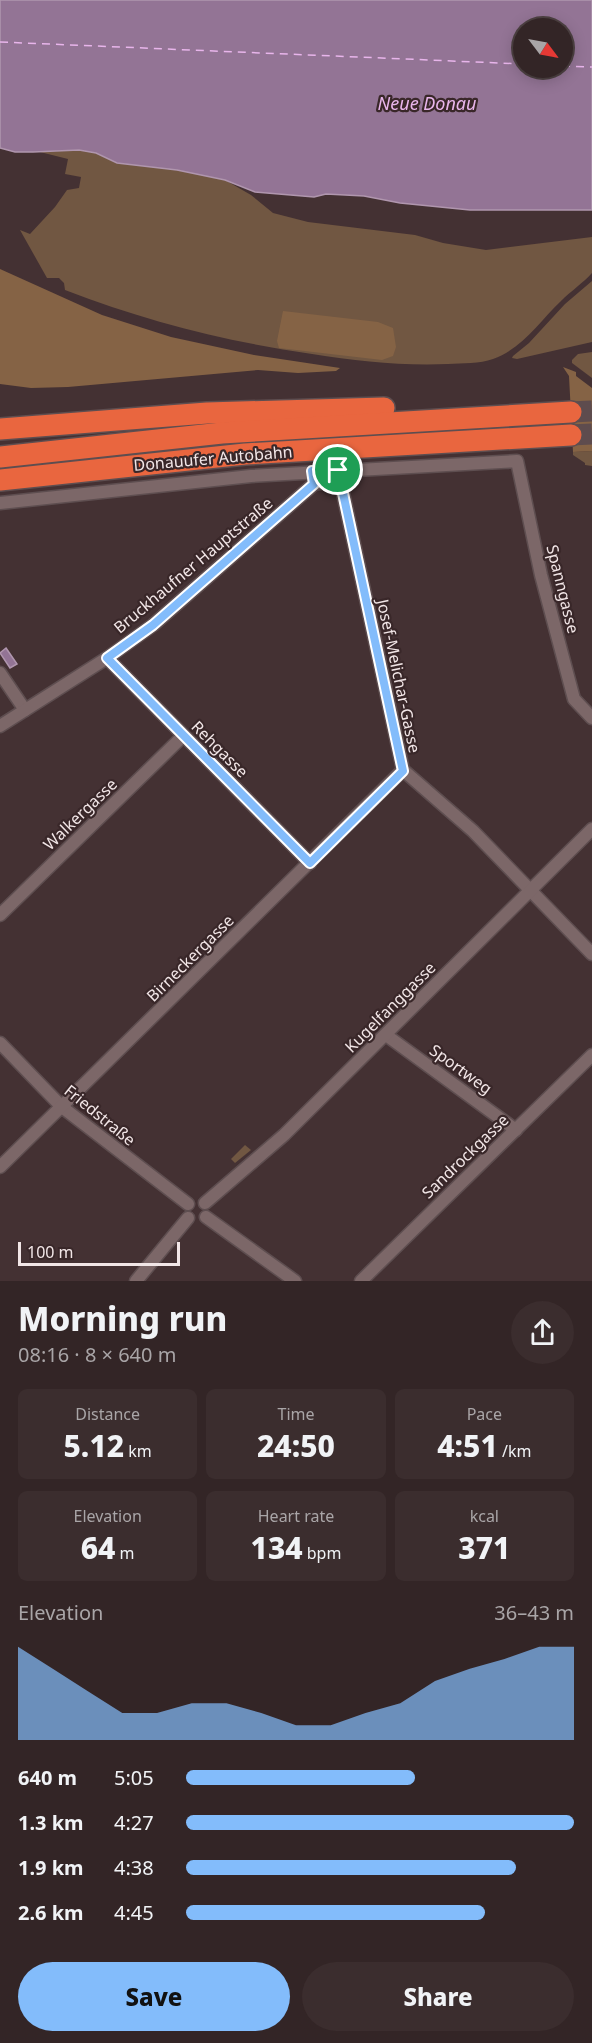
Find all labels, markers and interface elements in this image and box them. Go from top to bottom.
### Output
north arrow [513,18,573,78]
map controls [513,18,573,78]
water label: Neue Donau [378,91,477,115]
street label: Donauufer Autobahn [133,440,293,476]
pin [312,444,363,495]
icon: arrive [321,453,354,486]
street label: Bruckhaufner Hauptstraße [109,492,277,638]
street label: Spanngasse [541,542,585,636]
street label: Josef-Melichar-Gasse [372,595,426,755]
street label: Rehgasse [187,716,253,782]
street label: Walkergasse [38,773,122,855]
street label: Birneckergasse [142,910,238,1006]
street label: Kugelfanggasse [340,957,440,1057]
street label: Sportweg [425,1039,497,1099]
street label: Friedstraße [60,1079,140,1151]
street label: Sandrockgasse [417,1109,513,1203]
scale bar [18,1239,180,1266]
text: 100 m [27,1241,74,1263]
text: Morning run [18,1296,227,1341]
button: share [511,1301,574,1364]
text: 08:16 · 8 × 640 m [18,1341,176,1368]
text: Distance [75,1403,140,1425]
text: Time [277,1403,315,1425]
text: Pace [467,1403,502,1425]
text: 5.12 [64,1425,124,1466]
text: 24:50 [257,1425,335,1466]
text: 4:51 [437,1425,498,1466]
text: km [124,1440,152,1462]
text: /km [498,1440,531,1462]
text: Elevation [74,1505,142,1527]
text: Heart rate [258,1505,334,1527]
text: kcal [470,1505,499,1527]
text: 64 [81,1527,115,1568]
text: 134 [251,1527,303,1568]
text: 371 [458,1527,510,1568]
text: m [115,1542,135,1564]
text: bpm [303,1542,341,1564]
text: Elevation [18,1599,103,1626]
text: 36–43 m [494,1599,574,1626]
text: 640 m [18,1764,77,1791]
text: 5:05 [114,1764,154,1791]
text: 1.3 km [18,1809,84,1836]
text: 4:27 [114,1809,154,1836]
text: 1.9 km [18,1854,84,1881]
text: 4:38 [114,1854,154,1881]
text: 2.6 km [18,1899,84,1926]
text: 4:45 [114,1899,154,1926]
button: Save [18,1962,290,2031]
button: Share [302,1962,574,2031]

